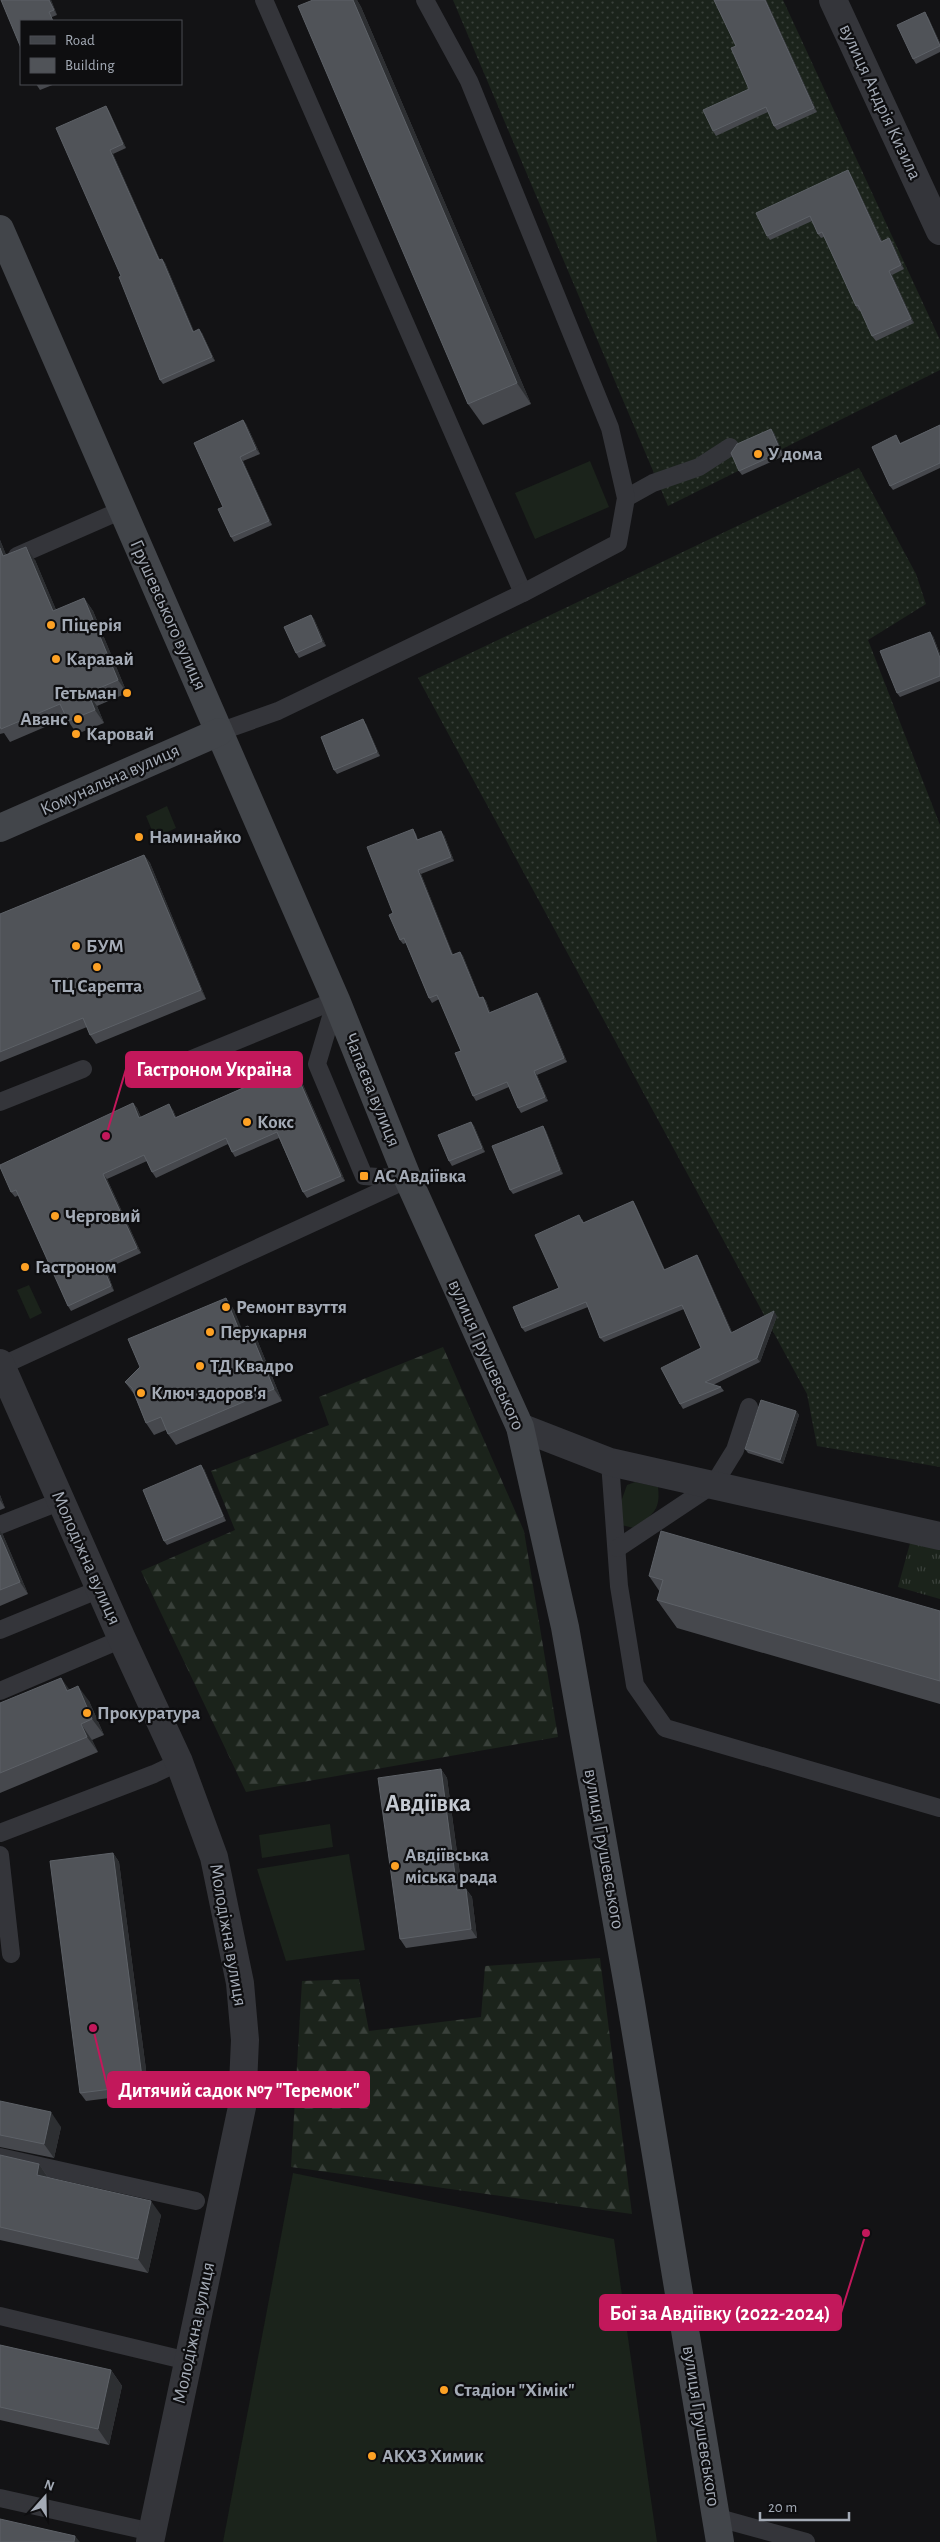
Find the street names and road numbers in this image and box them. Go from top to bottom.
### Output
street label: вулиця Андрія Кизила [836,21,925,183]
street label: Грушевського вулиця [126,537,210,693]
street label: Комунальна вулиця [37,741,183,819]
street label: Чапаєва вулиця [341,1031,403,1149]
street label: вулиця Грушевського [444,1277,528,1433]
street label: Молодіжна вулиця [48,1488,124,1628]
street label: вулиця Грушевського [581,1767,627,1931]
street label: Молодіжна вулиця [206,1862,250,2008]
street label: Молодіжна вулиця [170,2260,218,2406]
street label: вулиця Грушевського [679,2344,723,2508]

